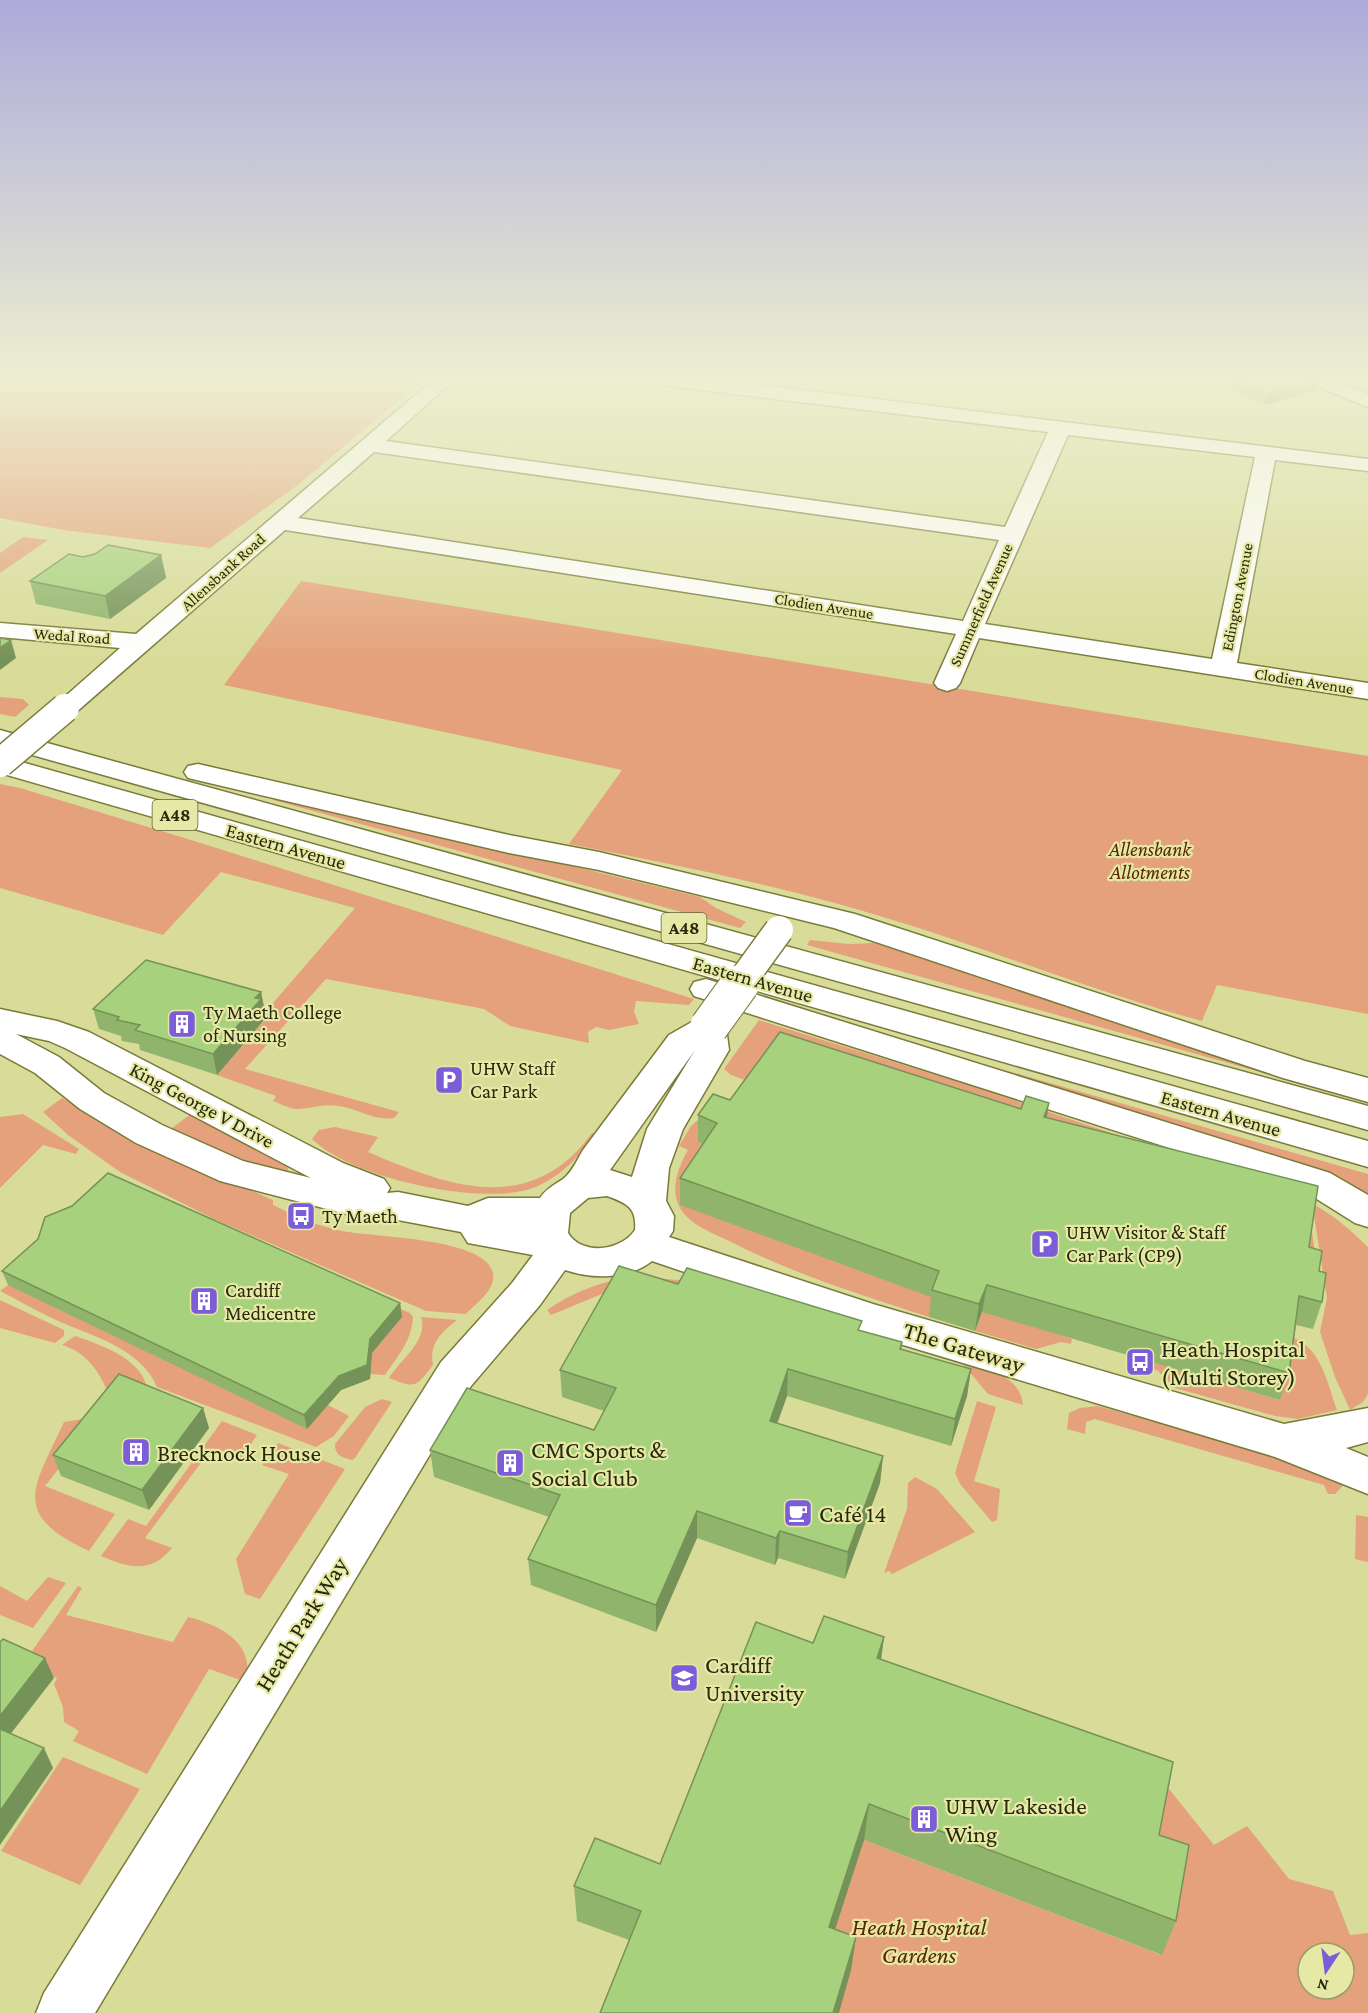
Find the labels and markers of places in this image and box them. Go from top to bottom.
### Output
place label: Ty Maeth College of Nursing [203,1001,342,1047]
building icon: Ty Maeth College of Nursing [166,1008,198,1040]
place label: UHW Staff Car Park [470,1057,556,1102]
parking icon: UHW Staff Car Park [433,1064,465,1096]
bus stop icon: Ty Maeth [285,1200,317,1232]
place label: Ty Maeth [322,1205,398,1228]
place label: UHW Visitor & Staff Car Park (CP9) [1066,1221,1227,1267]
parking icon: UHW Visitor & Staff Car Park (CP9) [1029,1228,1061,1260]
place label: Cardiff Medicentre [225,1279,316,1324]
building icon: Cardiff Medicentre [188,1285,220,1317]
place label: Heath Hospital (Multi Storey) [1161,1335,1305,1391]
bus stop icon: Heath Hospital (Multi Storey) [1124,1346,1156,1378]
building icon: Brecknock House [120,1436,152,1468]
place label: CMC Sports & Social Club [531,1436,667,1491]
place label: Brecknock House [157,1439,321,1466]
building icon: CMC Sports & Social Club [494,1447,526,1479]
cafe icon: Café 14 [782,1497,814,1529]
place label: Café 14 [819,1500,886,1527]
place label: Cardiff University [705,1651,805,1706]
school or university icon: Cardiff University [668,1662,700,1694]
place label: UHW Lakeside Wing [945,1792,1087,1847]
building icon: UHW Lakeside Wing [908,1803,940,1835]

